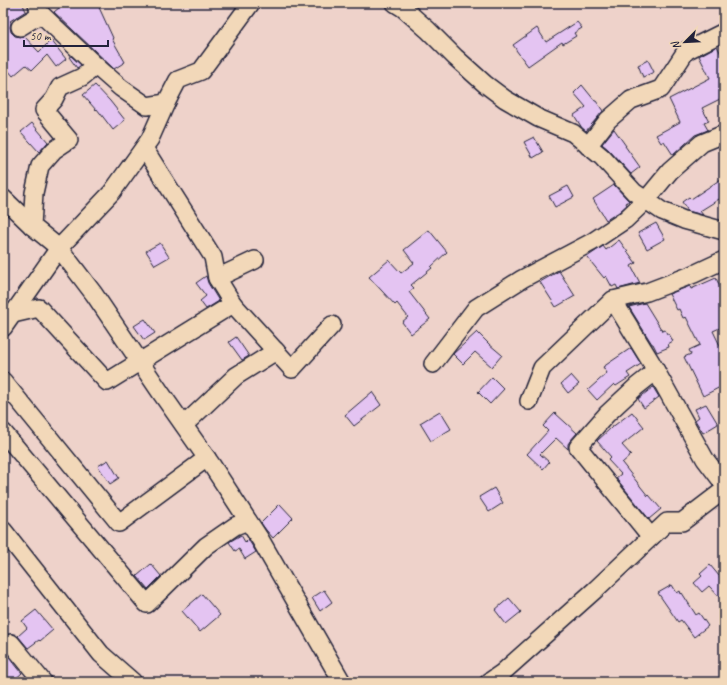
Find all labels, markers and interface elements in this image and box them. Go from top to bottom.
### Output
scale bar [24,22,108,48]
north arrow [665,22,705,62]
text: 50 m [30,28,52,44]
text: N [667,38,684,52]

